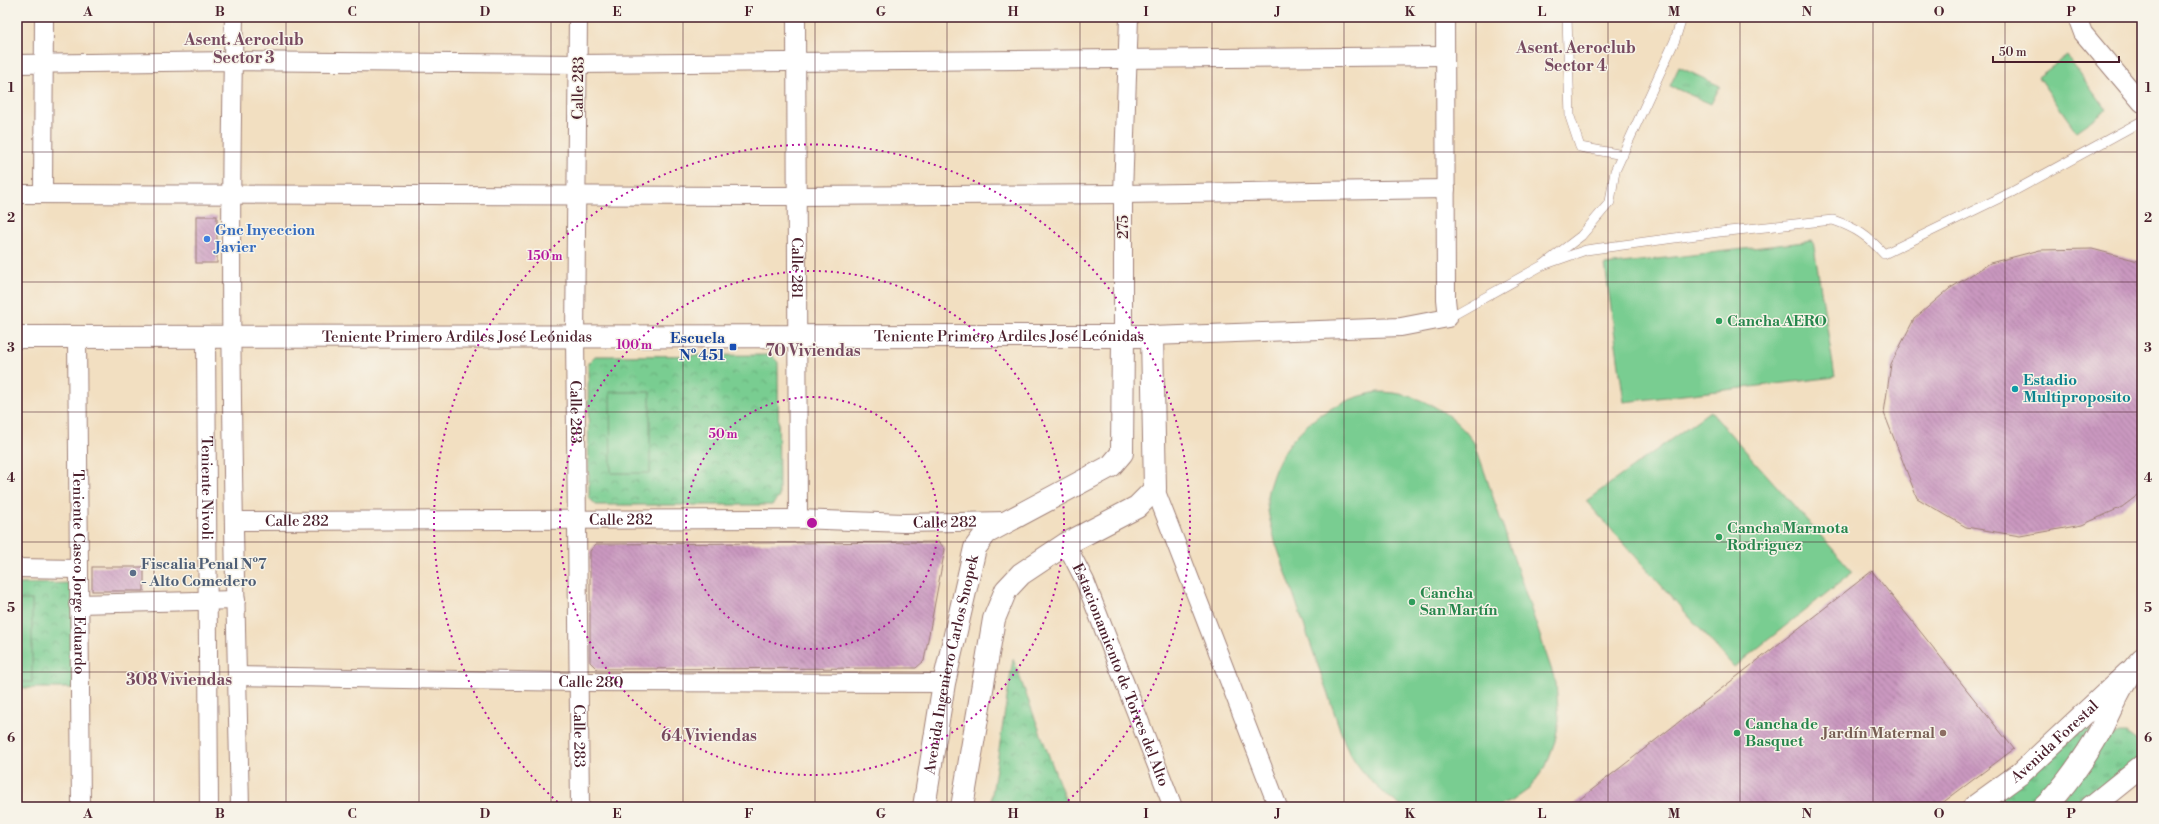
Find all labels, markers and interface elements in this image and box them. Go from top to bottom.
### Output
text: A [82,4,93,20]
text: B [215,4,225,20]
text: C [347,4,357,20]
text: D [480,4,490,20]
text: E [612,4,622,20]
text: F [744,4,754,20]
text: G [876,4,887,20]
text: H [1008,4,1019,20]
text: I [1143,4,1149,20]
text: J [1273,4,1281,20]
text: K [1405,4,1416,20]
text: L [1538,4,1547,20]
text: M [1668,4,1680,20]
text: N [1802,4,1813,20]
text: O [1934,4,1945,20]
text: P [2066,4,2076,20]
district label: Asent. Aeroclub Sector 3 [183,30,304,68]
district label: Asent. Aeroclub Sector 4 [1515,38,1636,76]
scale bar [1993,38,2119,64]
text: 50 m [1999,45,2027,60]
street label: Calle 283 [568,56,589,120]
text: 1 [8,80,15,96]
text: 1 [2145,80,2152,96]
text: 2 [7,210,15,226]
text: 2 [2144,210,2152,226]
street label: 275 [1114,215,1133,239]
place label: Gnc Inyeccion Javier [213,221,316,257]
marker: Gnc Inyeccion Javier [202,234,212,244]
street label: Calle 281 [787,237,806,299]
text: 150 m [528,249,562,264]
place label: Cancha AERO [1727,312,1827,331]
marker: Cancha AERO [1714,316,1724,326]
street label: Teniente Primero Ardiles José Leónidas [322,327,592,347]
street label: Teniente Primero Ardiles José Leónidas [874,327,1144,346]
place label: Escuela Nº 451 [670,329,726,365]
text: 100 m [616,338,652,353]
text: 3 [7,340,15,356]
text: 3 [2144,340,2152,356]
district label: 70 Viviendas [765,341,861,361]
marker: Escuela Nº 451 [728,342,738,352]
place label: Estadio Multiproposito [2023,371,2131,407]
street label: Calle 283 [565,380,585,444]
marker: Estadio Multiproposito [2010,384,2020,394]
text: 50 m [708,427,738,442]
street label: Teniente Nivoli [197,436,216,540]
text: 4 [7,470,16,486]
street label: Teniente Casco Jorge Eduardo [68,470,89,674]
text: 4 [2144,470,2153,486]
street label: Calle 282 [589,511,653,530]
street label: Calle 282 [265,512,329,531]
street label: Calle 282 [913,513,977,533]
centre of rings [805,516,819,530]
place label: Cancha Marmota Rodriguez [1727,519,1849,555]
marker: Cancha Marmota Rodriguez [1714,532,1724,542]
street label: Avenida Ingeniero Carlos Snopek [920,552,983,777]
place label: Fiscalia Penal Nº7 - Alto Comedero [141,555,267,591]
street label: Estacionamiento de Torres del Alto [1068,560,1173,789]
marker: Fiscalia Penal Nº7 - Alto Comedero [128,568,138,578]
place label: Cancha San Martín [1420,584,1498,620]
marker: Cancha San Martín [1407,597,1417,607]
text: 5 [7,600,15,616]
text: 5 [2144,600,2152,616]
district label: 308 Viviendas [126,670,232,690]
street label: Calle 280 [558,673,624,692]
street label: Avenida Forestal [2006,696,2103,788]
street label: Calle 283 [569,704,589,768]
place label: Cancha de Basquet [1745,715,1818,751]
place label: Jardín Maternal [1820,724,1935,743]
district label: 64 Viviendas [661,726,757,746]
marker: Cancha de Basquet [1732,728,1742,738]
marker: Jardín Maternal [1938,728,1948,738]
text: 6 [7,730,15,746]
text: 6 [2144,730,2152,746]
text: A [82,806,93,822]
text: B [215,806,225,822]
text: C [347,806,357,822]
text: D [480,806,490,822]
text: E [612,806,622,822]
text: F [744,806,754,822]
text: G [876,806,887,822]
text: H [1008,806,1019,822]
text: I [1143,806,1149,822]
text: J [1273,806,1281,822]
text: K [1405,806,1416,822]
text: L [1538,806,1547,822]
text: M [1668,806,1680,822]
text: N [1802,806,1813,822]
text: O [1934,806,1945,822]
text: P [2066,806,2076,822]

